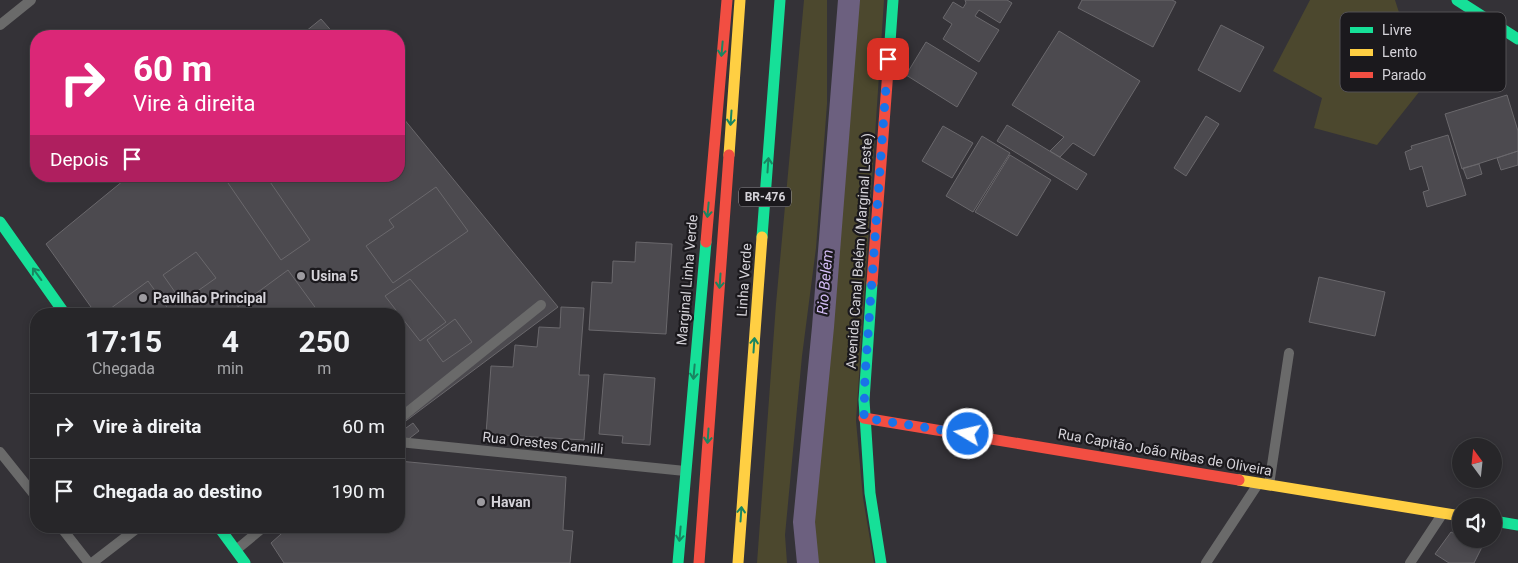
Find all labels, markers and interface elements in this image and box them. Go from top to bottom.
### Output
legend [1340,12,1506,92]
text: Livre [1382,22,1412,38]
pin [867,38,909,80]
one-way arrow [718,40,727,56]
text: Lento [1382,44,1417,60]
icon: arrive [874,45,902,73]
text: 60 m [133,49,212,90]
icon: right [50,50,115,115]
text: Parado [1382,67,1426,83]
text: Vire à direita [133,91,255,116]
one-way arrow [727,110,736,126]
street label: Avenida Canal Belém (Marginal Leste) [843,132,876,370]
icon: arrive [118,145,146,173]
text: Depois [50,148,108,171]
one-way arrow [763,158,772,174]
road number: BR-476 [739,188,791,206]
one-way arrow [703,202,712,218]
street label: Marginal Linha Verde [673,214,701,346]
street label: Linha Verde [733,243,755,317]
water label: Rio Belém [813,249,837,315]
one-way arrow [32,267,42,281]
place label: Usina 5 [311,268,358,284]
marker: Usina 5 [295,270,307,282]
one-way arrow [715,272,724,288]
place label: Pavilhão Principal [153,290,266,306]
marker: Pavilhão Principal [137,292,149,304]
text: 17:15 [85,324,162,359]
text: 4 [222,324,239,359]
text: 250 [299,324,350,359]
one-way arrow [750,337,759,353]
text: Chegada [92,359,155,378]
text: min [217,359,244,378]
text: m [317,359,331,378]
one-way arrow [689,364,699,380]
position arrow [941,407,993,459]
icon: right [50,412,78,440]
text: Vire à direita [93,415,202,438]
text: 60 m [342,415,385,438]
street label: Rua Capitão João Ribas de Oliveira [1057,425,1273,479]
one-way arrow [704,427,713,443]
street label: Rua Orestes Camilli [482,429,604,457]
north arrow [1452,438,1502,488]
map controls [1452,438,1502,548]
icon: arrive [50,477,78,505]
text: Chegada ao destino [93,480,262,503]
text: 190 m [332,480,385,503]
place label: Havan [491,494,531,510]
marker: Havan [475,496,487,508]
button: sound [1452,498,1502,548]
one-way arrow [737,507,746,523]
one-way arrow [676,526,685,542]

